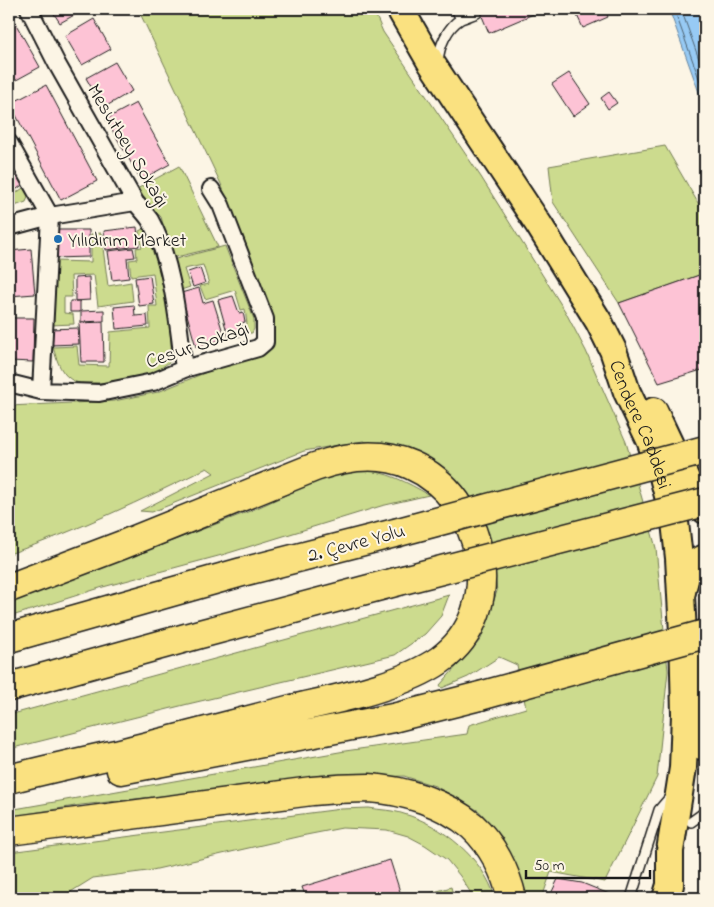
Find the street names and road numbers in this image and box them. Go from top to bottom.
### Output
street label: Mesutbey Sokağı [78,79,175,214]
street label: Cesur Sokağı [142,315,254,379]
street label: Cendere Caddesi [600,357,678,493]
street label: 2. Çevre Yolu [305,517,409,571]

